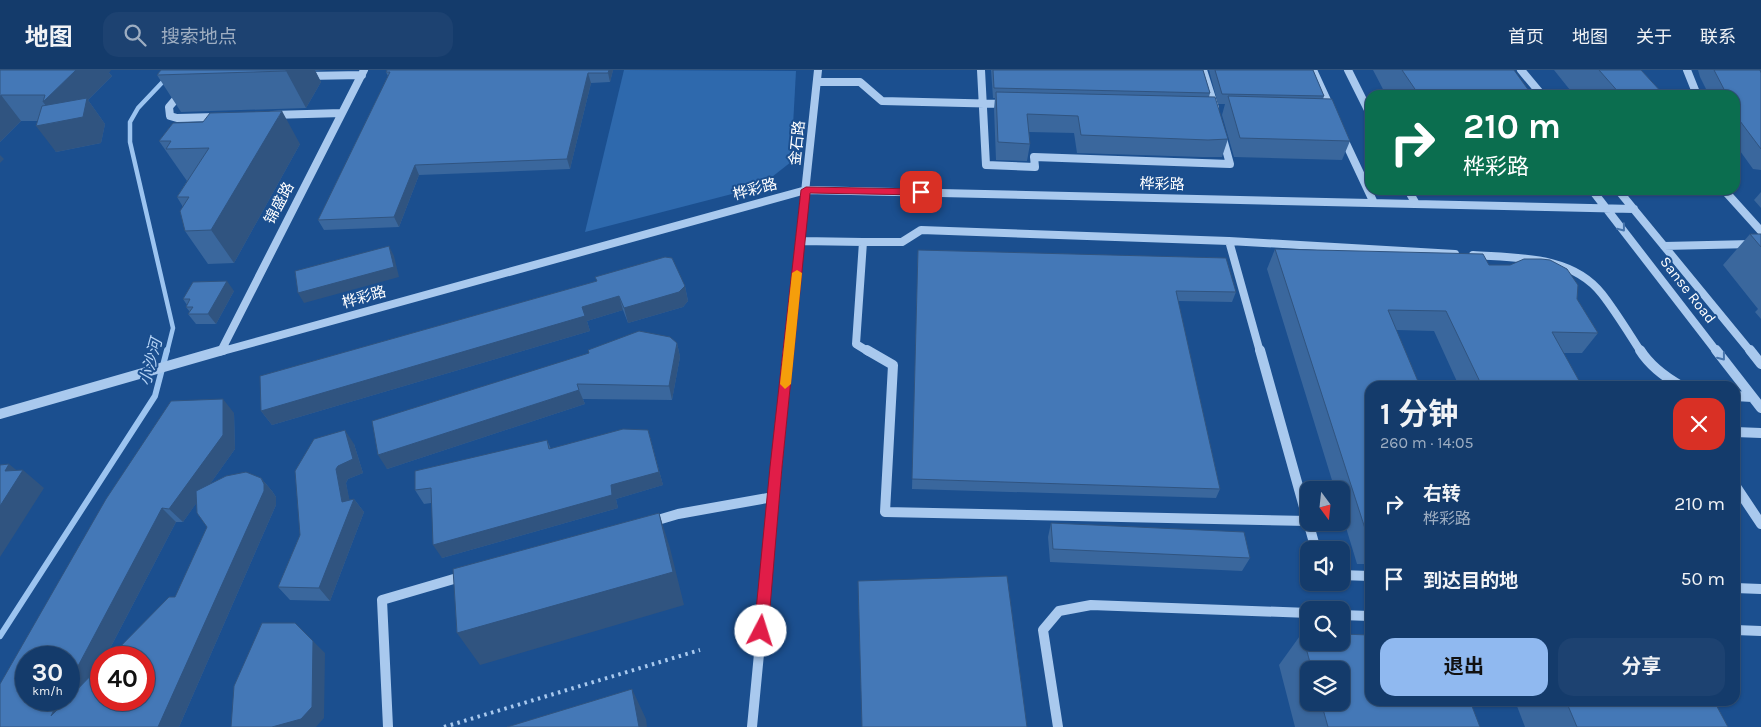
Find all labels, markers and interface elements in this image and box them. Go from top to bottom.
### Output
search box [103,12,453,57]
icon: search [121,21,149,49]
text: 地图 [25,23,73,51]
text: 搜索地点 [161,26,237,48]
text: 首页 [1508,26,1544,48]
text: 地图 [1572,26,1608,48]
text: 关于 [1636,26,1672,48]
text: 联系 [1700,26,1736,48]
text: 210 m [1463,106,1561,147]
icon: right [1380,110,1445,175]
street label: 金石路 [786,120,808,166]
text: 桦彩路 [1463,154,1529,180]
pin [900,171,942,213]
street label: 桦彩路 [731,174,779,204]
street label: 桦彩路 [1139,175,1185,193]
icon: arrive [907,178,935,206]
street label: 锦盛路 [260,179,298,227]
one-way arrow [1617,223,1626,232]
street label: Sanse Road [1656,253,1720,327]
street label: 桦彩路 [340,282,388,312]
water label: 小沙河 [135,334,167,388]
one-way arrow [1716,351,1724,360]
text: 1 分钟 [1380,396,1458,432]
button: close [1673,398,1725,450]
text: 260 m · 14:05 [1380,433,1474,452]
north arrow [1300,481,1350,531]
map controls [1300,481,1350,711]
text: 右转 [1423,483,1461,505]
icon: right [1380,490,1408,518]
text: 210 m [1674,493,1725,515]
text: 桦彩路 [1423,509,1471,528]
button: sound [1300,541,1350,591]
icon: arrive [1380,565,1408,593]
text: 50 m [1681,568,1725,590]
text: 到达目的地 [1423,570,1518,592]
button: search [1300,601,1350,651]
position arrow [734,604,786,656]
button: 退出 [1380,638,1548,696]
button: 分享 [1558,638,1725,696]
speed limit sign: 40 [90,646,155,711]
text: 30 [32,658,63,687]
button: layers [1300,661,1350,711]
text: km/h [32,684,63,698]

